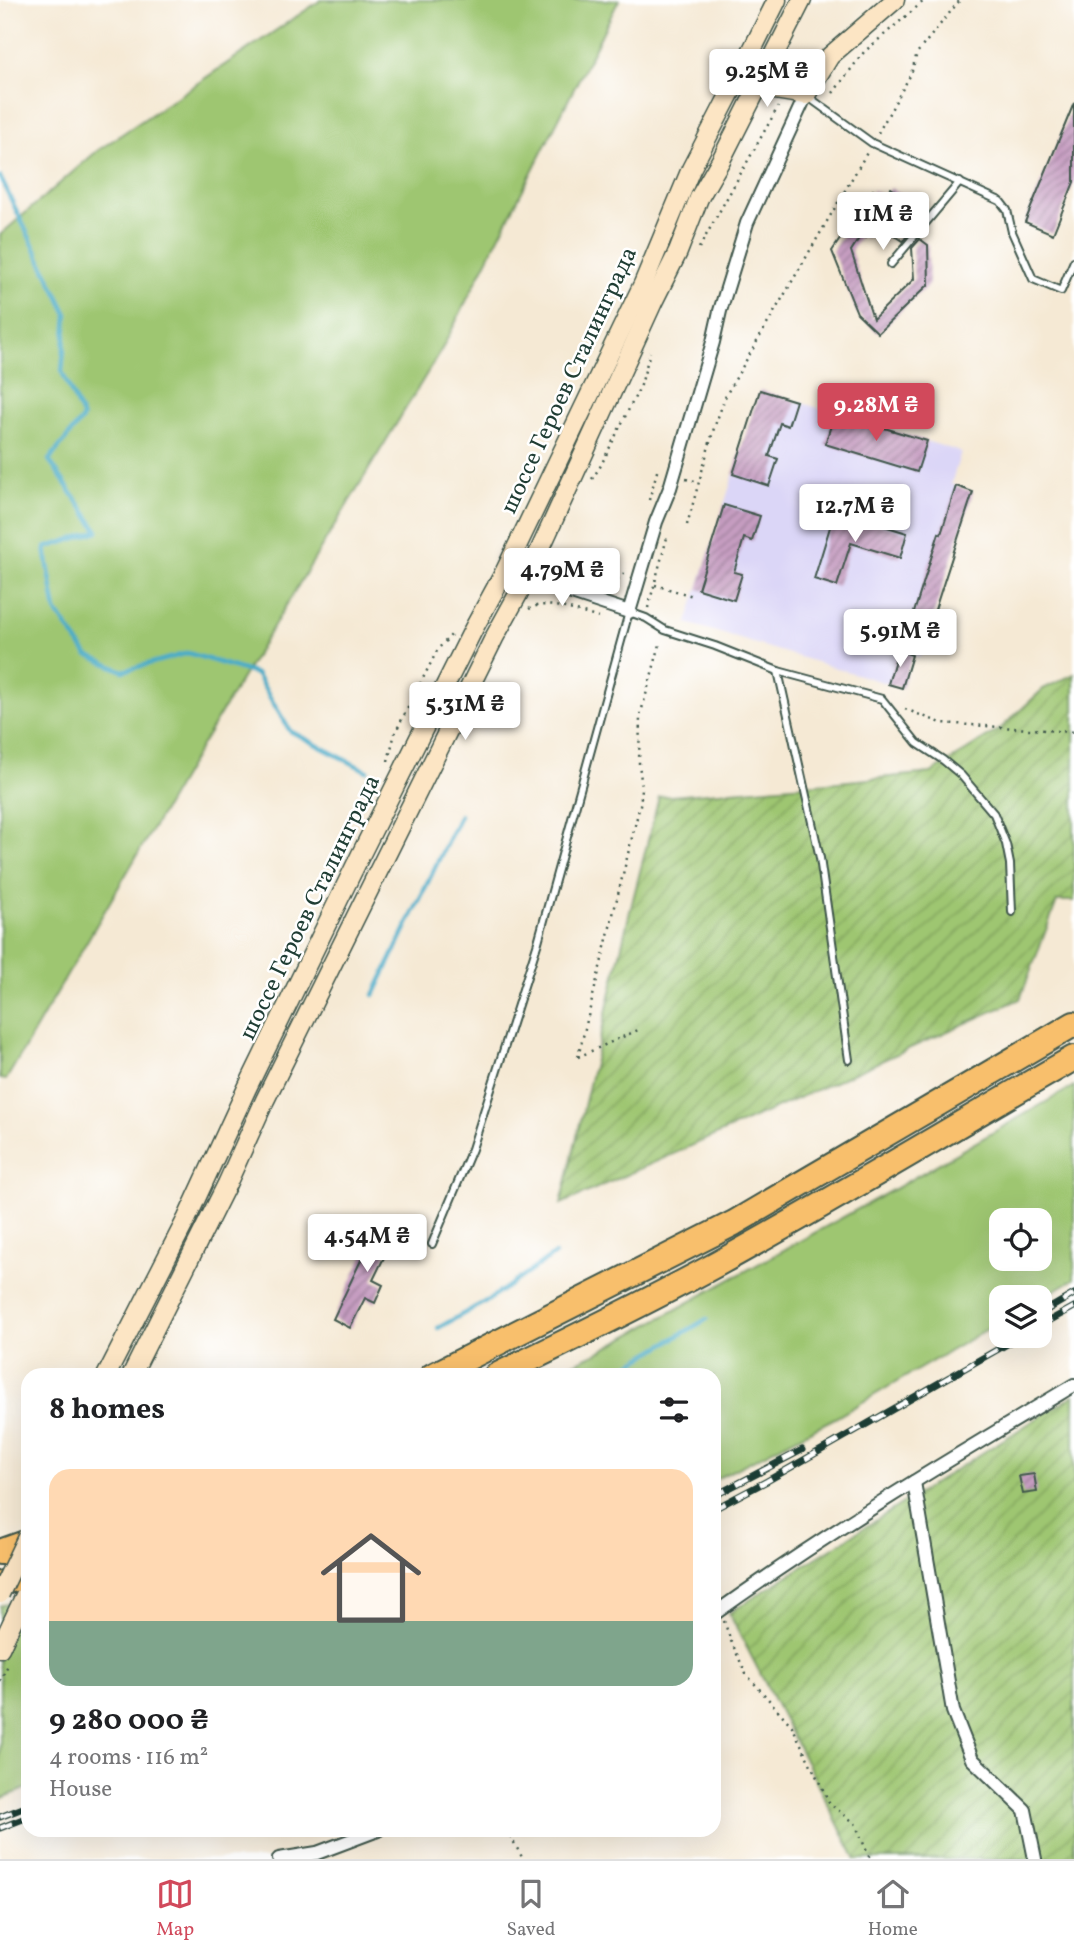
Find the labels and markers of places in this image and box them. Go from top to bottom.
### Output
pin: 9.25M ₴ [702,50,832,109]
pin: 11M ₴ [834,192,932,252]
pin: 9.28M ₴ [811,384,941,443]
pin: 12.7M ₴ [790,484,920,544]
pin: 4.79M ₴ [497,548,627,608]
pin: 5.91M ₴ [835,610,965,669]
pin: 5.31M ₴ [400,682,530,742]
pin: 4.54M ₴ [302,1214,432,1274]

